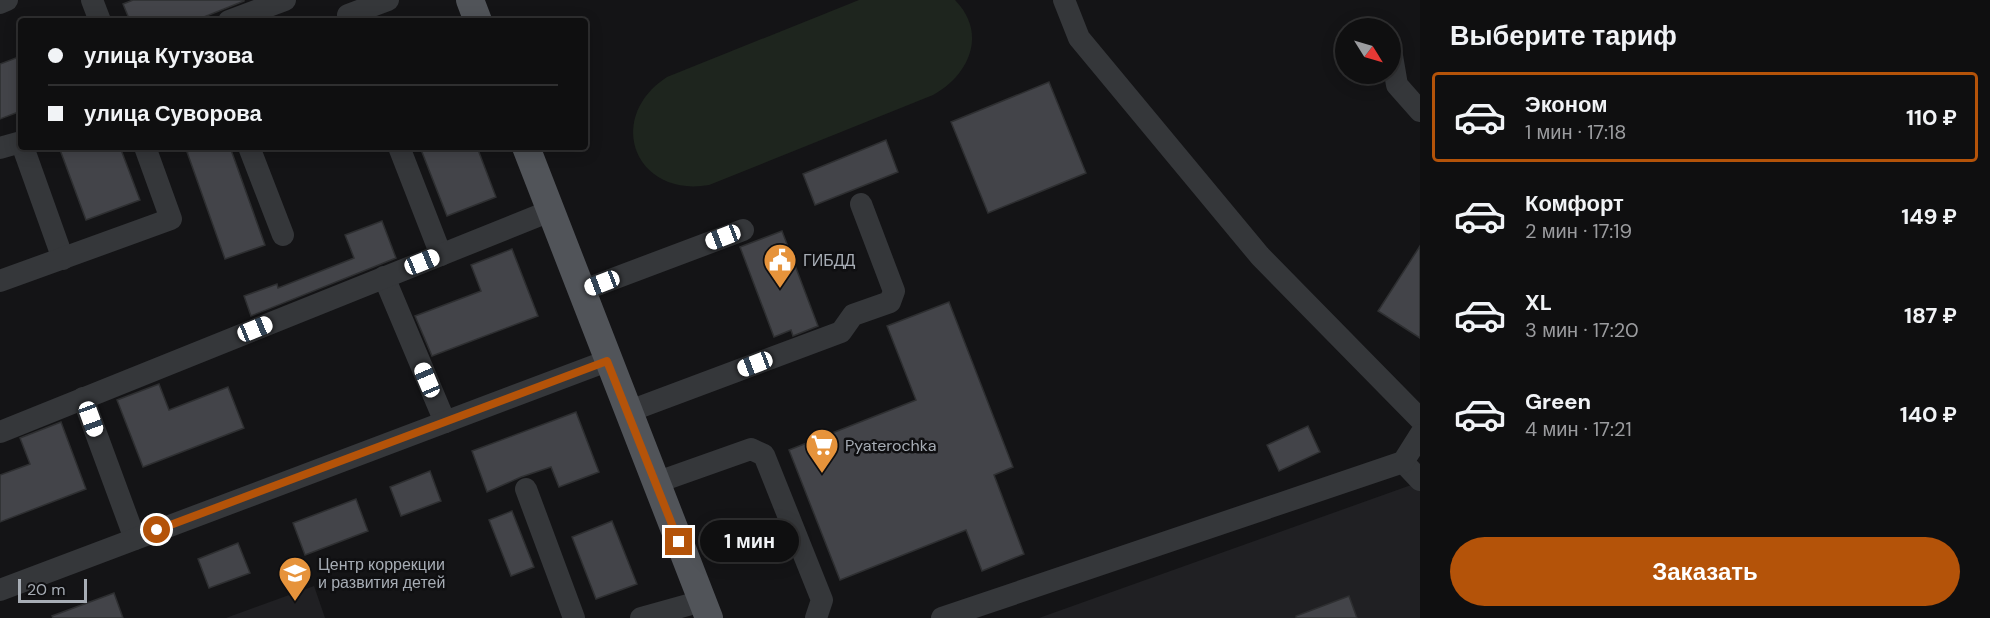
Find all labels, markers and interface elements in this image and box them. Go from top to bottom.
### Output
north arrow [1335,18,1401,84]
map controls [1335,18,1401,84]
text: Выберите тариф [1450,18,1677,53]
text: улица Кутузова [84,41,253,70]
icon: car [1453,90,1507,144]
text: Эконом [1525,90,1608,119]
text: улица Суворова [84,99,262,128]
text: 110 ₽ [1906,103,1957,132]
text: 1 мин · 17:18 [1525,119,1627,145]
icon: car [1453,189,1507,243]
text: Комфорт [1525,189,1624,218]
text: 149 ₽ [1901,202,1957,231]
text: 2 мин · 17:19 [1525,218,1632,244]
car [703,222,743,252]
public building icon: ГИБДД [762,242,798,289]
car [402,247,442,277]
place label: ГИБДД [803,250,856,271]
car [582,268,622,298]
icon: car [1453,288,1507,342]
text: XL [1525,288,1552,317]
text: 187 ₽ [1904,301,1957,330]
car [235,314,275,344]
text: 3 мин · 17:20 [1525,317,1639,343]
car [735,349,775,379]
car [412,360,442,400]
icon: car [1453,387,1507,441]
text: Green [1525,387,1591,416]
car [76,399,106,439]
text: 140 ₽ [1900,400,1957,429]
text: 4 мин · 17:21 [1525,416,1632,442]
supermarket icon: Pyaterochka [804,427,840,474]
place label: Pyaterochka [845,435,936,456]
route start [143,516,170,543]
callout: 1 мин [700,521,799,563]
route end [665,528,692,555]
text: 1 мин [724,528,775,554]
button: Заказать [1450,537,1960,606]
place label: Центр коррекции и развития детей [318,554,445,593]
school or university icon: Центр коррекции и развития детей [277,555,313,602]
scale bar [18,576,87,604]
text: 20 m [27,579,66,600]

